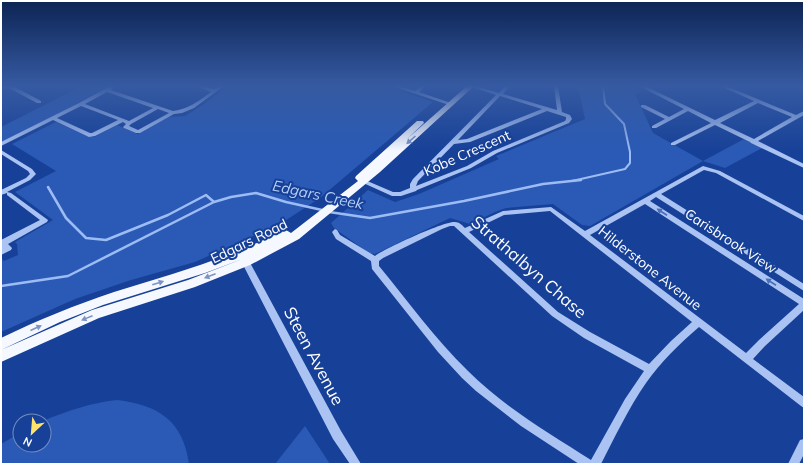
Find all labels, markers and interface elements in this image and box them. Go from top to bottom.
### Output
street label: Kobe Crescent [421,126,513,180]
one-way arrow [406,135,416,145]
water label: Edgars Creek [271,176,366,214]
street label: Carisbrook View [682,205,780,277]
one-way arrow [657,208,667,216]
street label: Strathalbyn Chase [467,211,591,323]
street label: Edgars Road [208,215,290,267]
street label: Hilderstone Avenue [595,222,705,314]
one-way arrow [203,274,215,280]
one-way arrow [766,278,776,286]
one-way arrow [153,280,165,286]
street label: Steen Avenue [280,303,349,409]
one-way arrow [80,315,92,321]
one-way arrow [31,325,42,331]
north arrow [12,413,52,453]
text: N [21,434,34,450]

